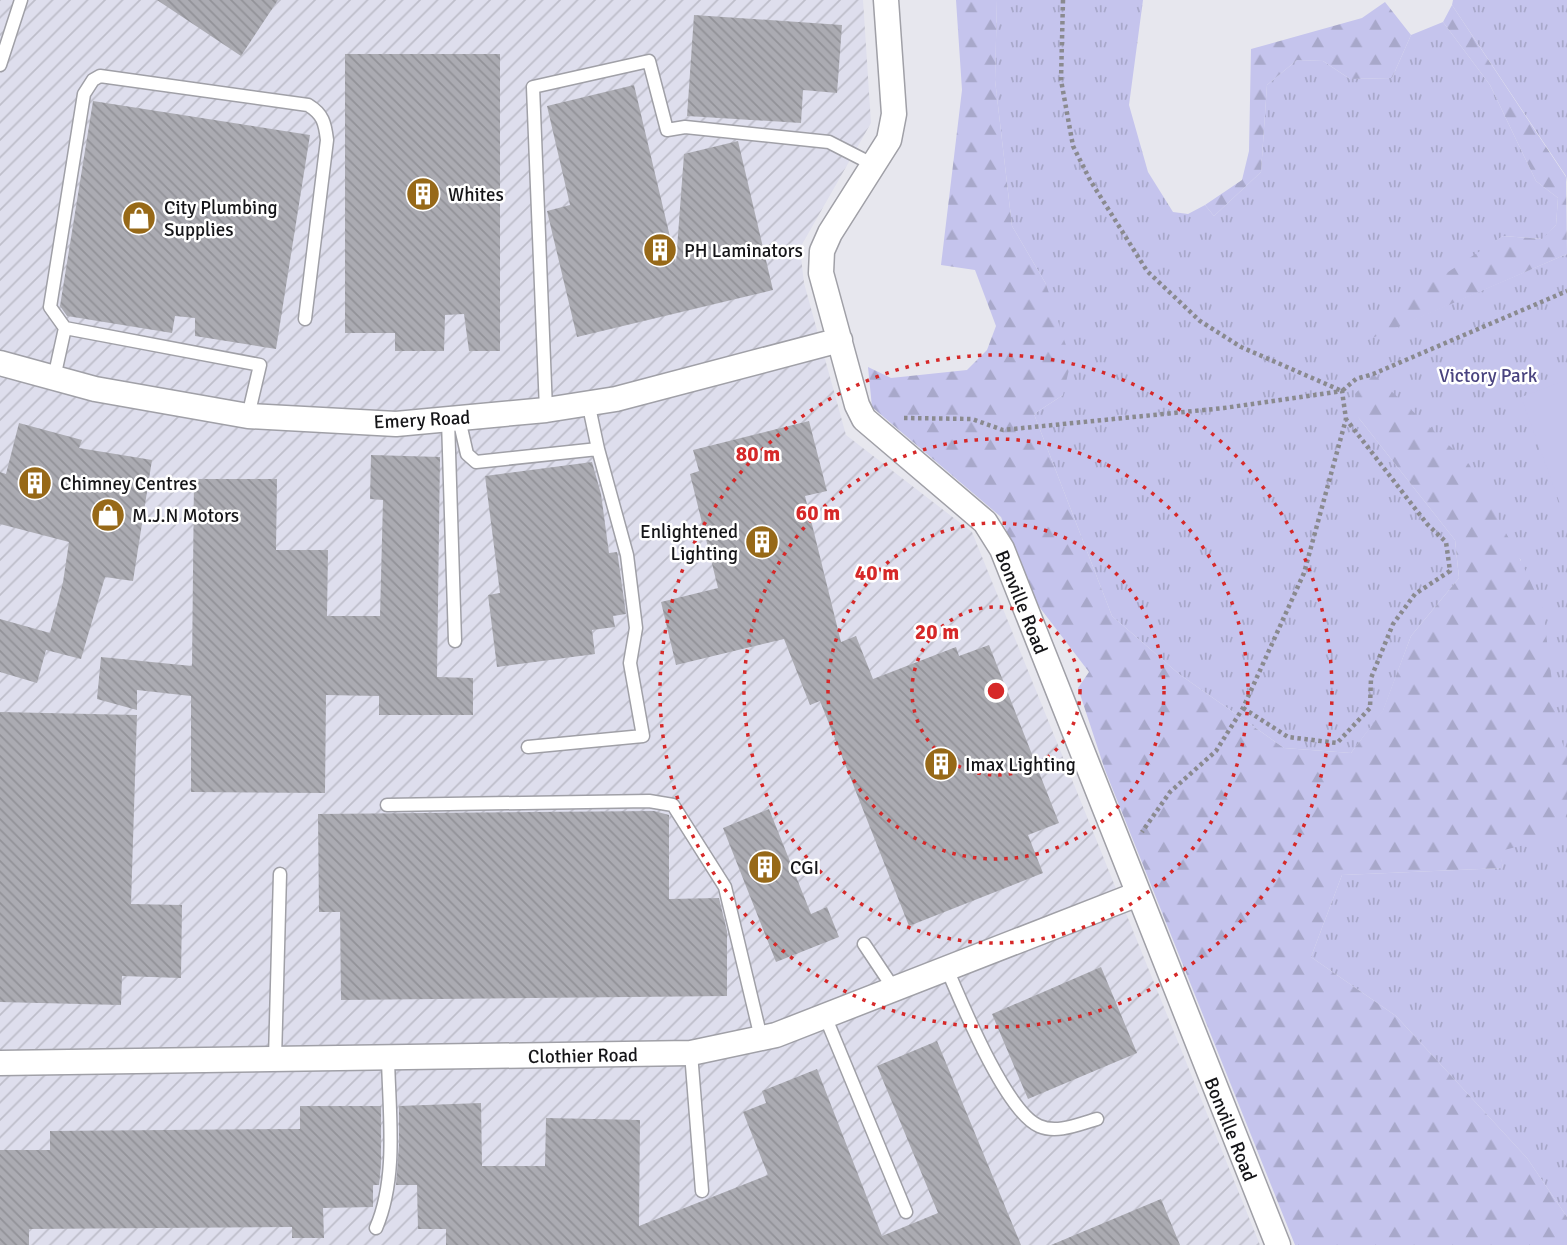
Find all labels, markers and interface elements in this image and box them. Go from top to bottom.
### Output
building icon: Whites [404,175,442,213]
place label: Whites [448,183,504,207]
place label: City Plumbing Supplies [164,196,278,242]
shop icon: City Plumbing Supplies [120,199,158,237]
building icon: PH Laminators [641,231,679,269]
place label: PH Laminators [684,239,803,263]
park label: Victory Park [1439,364,1538,388]
street label: Emery Road [373,405,471,435]
text: 80 m [736,441,780,467]
building icon: Chimney Centres [16,464,54,502]
place label: Chimney Centres [60,472,197,496]
shop icon: M.J.N Motors [89,496,127,534]
text: 60 m [796,500,840,526]
place label: M.J.N Motors [132,504,239,528]
place label: Enlightened Lighting [640,520,738,566]
building icon: Enlightened Lighting [743,523,781,561]
street label: Bonville Road [989,547,1053,658]
text: 40 m [855,560,899,586]
text: 20 m [915,619,959,645]
centre of rings [984,679,1008,703]
building icon: Imax Lighting [922,745,960,783]
place label: Imax Lighting [965,753,1076,777]
building icon: CGI [746,848,784,886]
place label: CGI [790,856,819,880]
street label: Clothier Road [528,1043,638,1069]
street label: Bonville Road [1198,1074,1262,1185]

